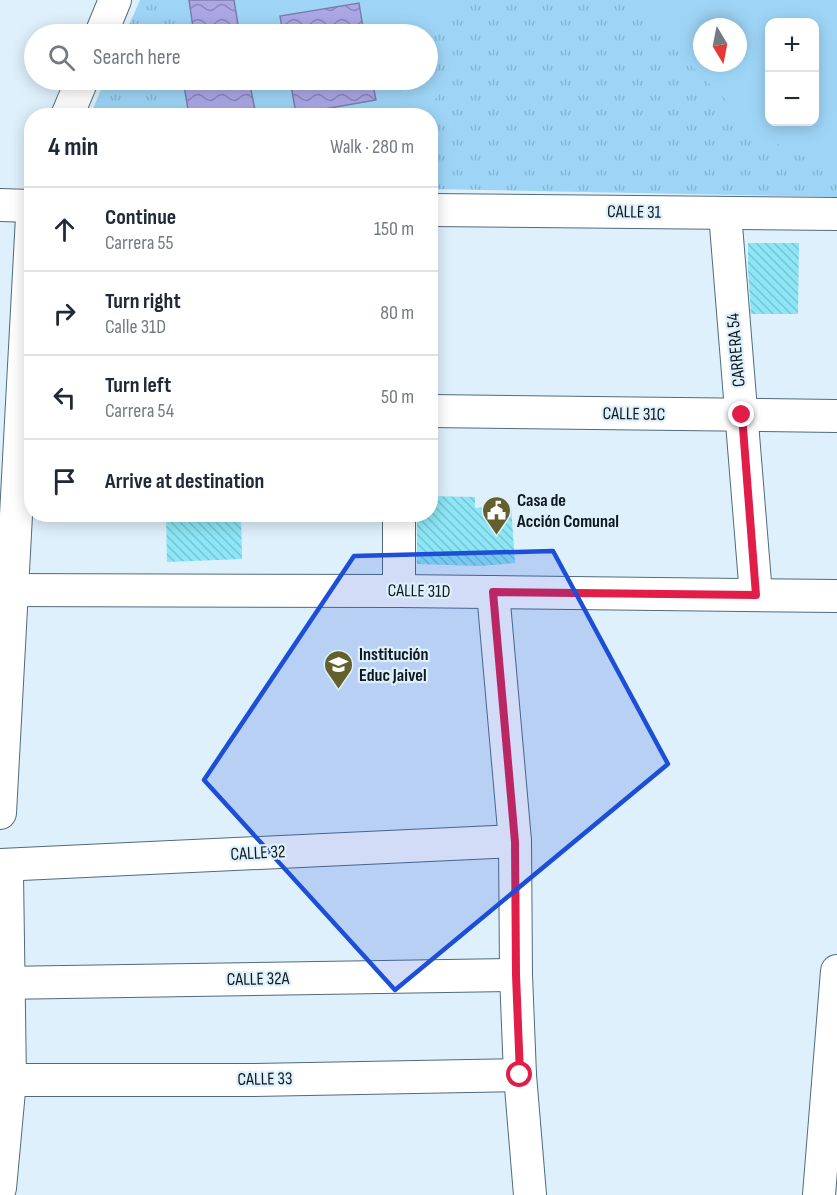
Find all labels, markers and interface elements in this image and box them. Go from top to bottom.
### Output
north arrow [693,18,747,72]
map controls [765,18,819,126]
button: + [765,18,819,72]
search box [24,24,438,90]
icon: search [45,41,78,74]
text: Search here [93,44,180,71]
button: − [765,72,819,126]
text: 4 min [48,132,98,163]
text: Walk · 280 m [330,135,414,159]
street label: CALLE 31 [607,201,662,223]
text: Continue [105,204,176,231]
icon: ahead [48,213,81,246]
text: 150 m [374,217,414,241]
text: Carrera 55 [105,231,174,255]
text: Turn right [105,288,181,315]
icon: right [48,297,81,330]
text: 80 m [380,301,414,325]
street label: CARRERA 54 [722,312,750,388]
text: Calle 31D [105,315,166,339]
text: Turn left [105,372,171,399]
icon: left [48,381,81,414]
text: 50 m [381,385,414,409]
text: Carrera 54 [105,399,174,423]
route end [728,401,754,427]
street label: CALLE 31C [603,403,665,425]
icon: arrive [48,465,81,498]
text: Arrive at destination [105,468,264,495]
place label: Casa de Acción Comunal [516,490,619,532]
public building icon: Casa de Acción Comunal [480,494,512,536]
street label: CALLE 31D [387,580,451,602]
place label: Institución Educ Jaivel [359,644,428,686]
school or university icon: Institución Educ Jaivel [322,648,354,690]
street label: CALLE 32 [230,841,286,865]
street label: CALLE 32A [226,968,290,990]
route start [506,1061,532,1087]
street label: CALLE 33 [237,1068,293,1090]

